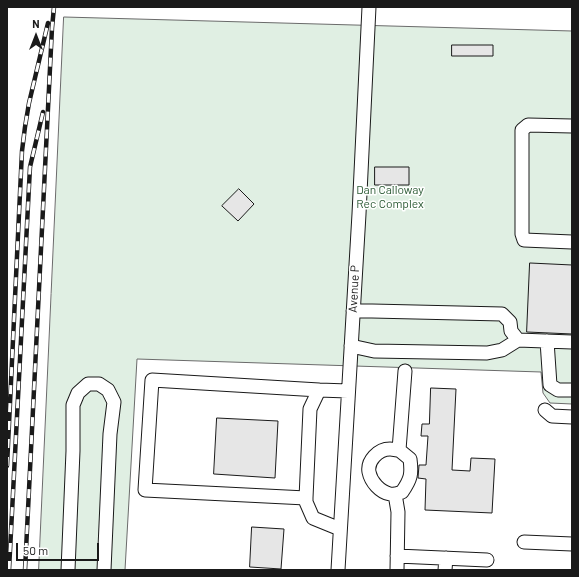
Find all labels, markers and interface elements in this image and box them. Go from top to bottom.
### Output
north arrow [16,16,56,56]
text: N [32,17,40,30]
park label: Dan Calloway Rec Complex [356,183,424,211]
street label: Avenue P [346,265,362,313]
scale bar [18,535,101,561]
text: 50 m [23,543,48,557]

